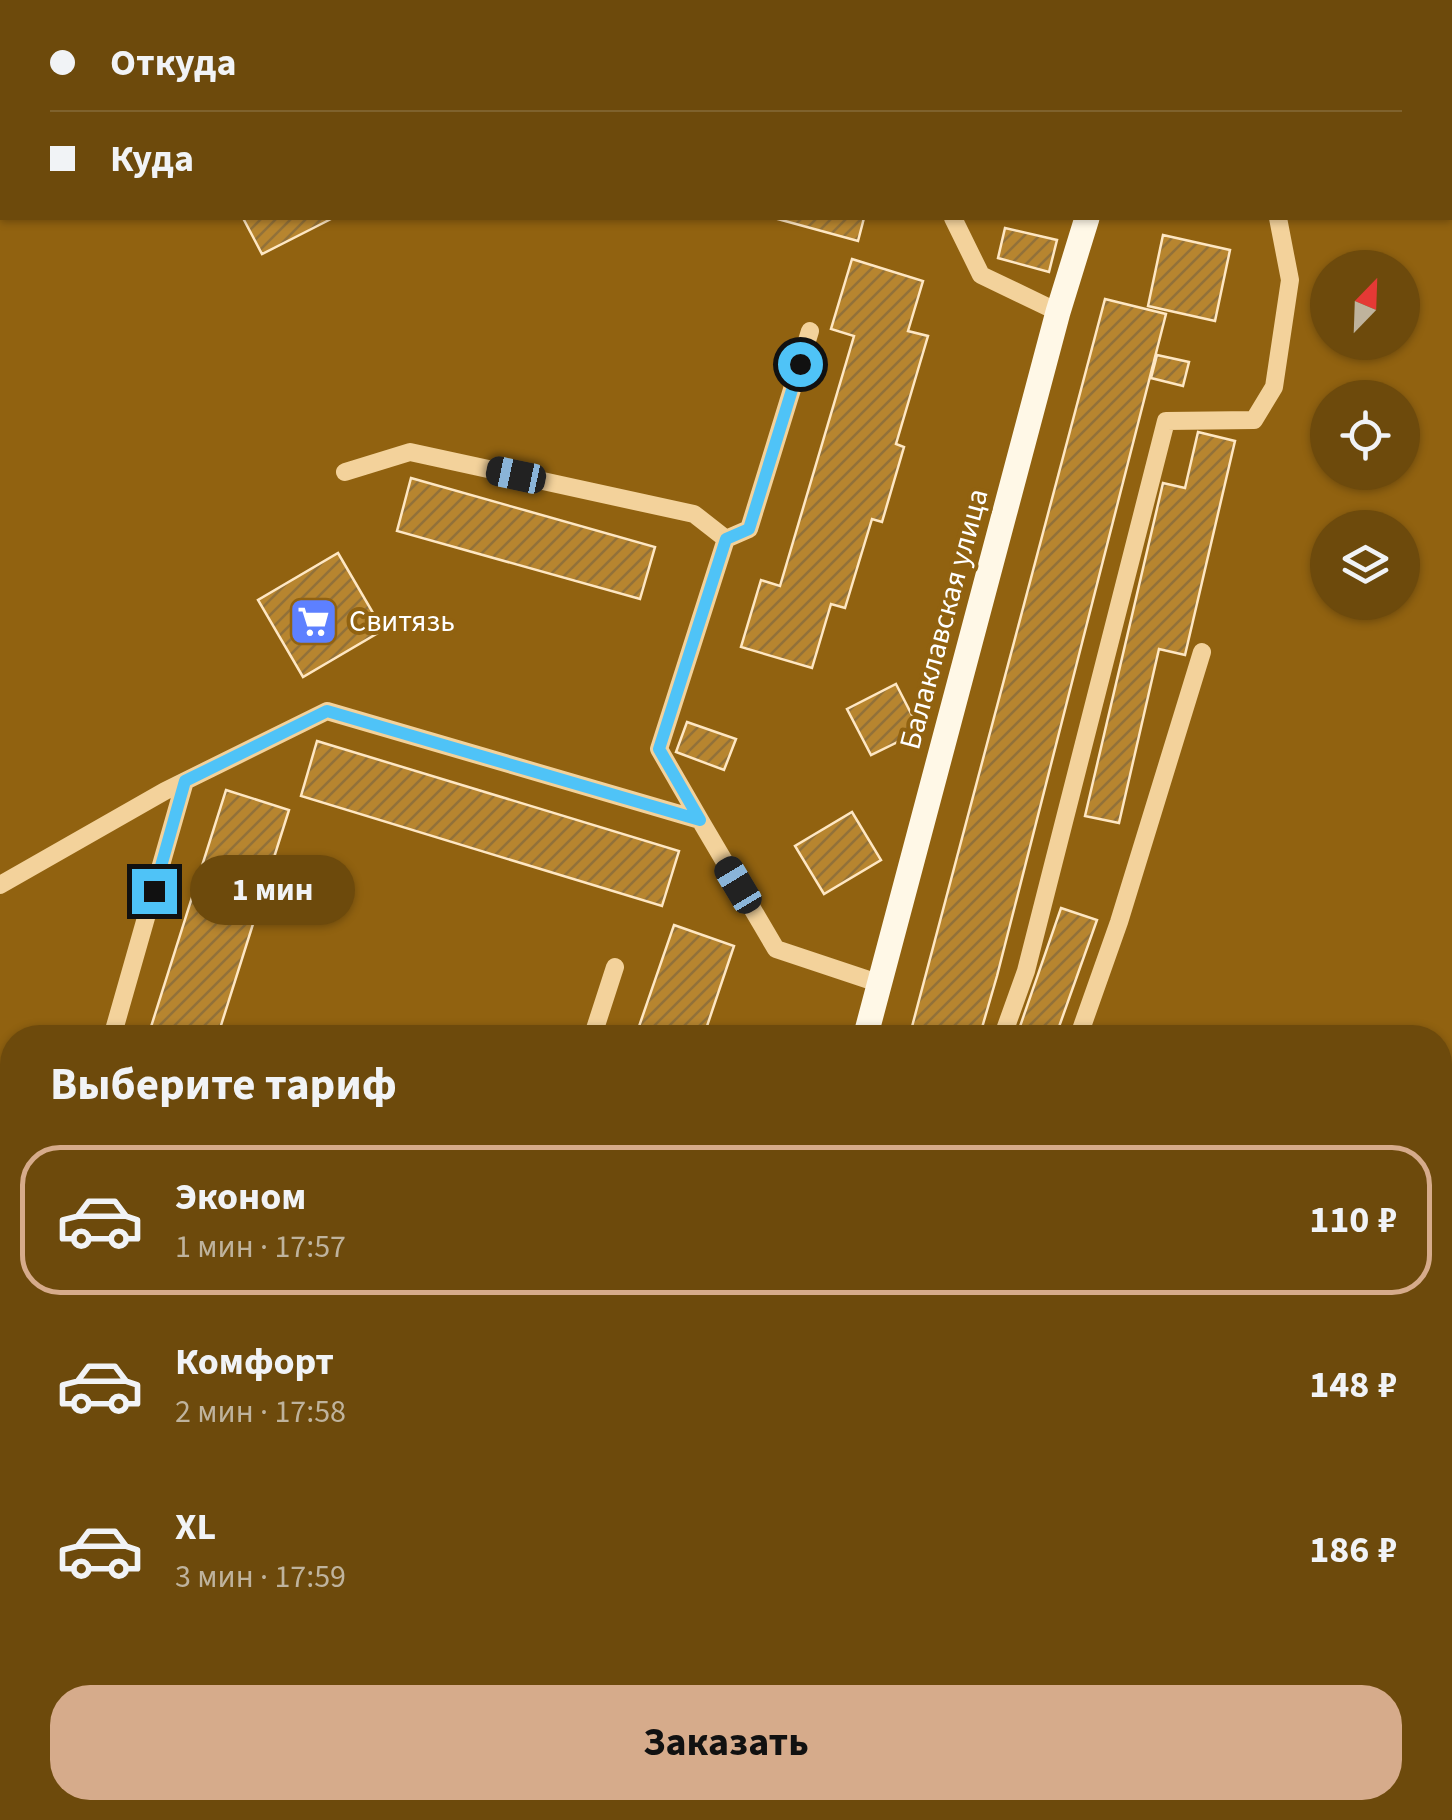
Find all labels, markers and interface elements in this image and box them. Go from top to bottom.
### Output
text: Откуда [110,36,237,90]
text: Куда [110,132,194,186]
north arrow [1310,250,1420,360]
map controls [1310,250,1420,620]
route start [778,342,823,387]
button: locate [1310,380,1420,490]
car [484,454,548,496]
street label: Балаклавская улица [889,484,999,754]
button: layers [1310,510,1420,620]
supermarket icon: Свитязь [288,595,340,647]
place label: Свитязь [349,600,455,643]
car [710,852,766,918]
callout: 1 мин [189,856,354,926]
text: 1 мин [232,867,313,913]
route end [132,869,177,914]
text: Выберите тариф [50,1053,397,1117]
text: Эконом [175,1170,306,1224]
icon: car [55,1175,145,1265]
text: 110 ₽ [1309,1193,1397,1247]
text: 1 мин · 17:57 [175,1224,346,1270]
text: Комфорт [175,1335,334,1389]
icon: car [55,1340,145,1430]
text: 148 ₽ [1309,1358,1397,1412]
text: 2 мин · 17:58 [175,1389,346,1435]
text: XL [175,1500,216,1554]
icon: car [55,1505,145,1595]
text: 186 ₽ [1309,1523,1397,1577]
text: 3 мин · 17:59 [175,1554,346,1600]
button: Заказать [50,1685,1402,1800]

